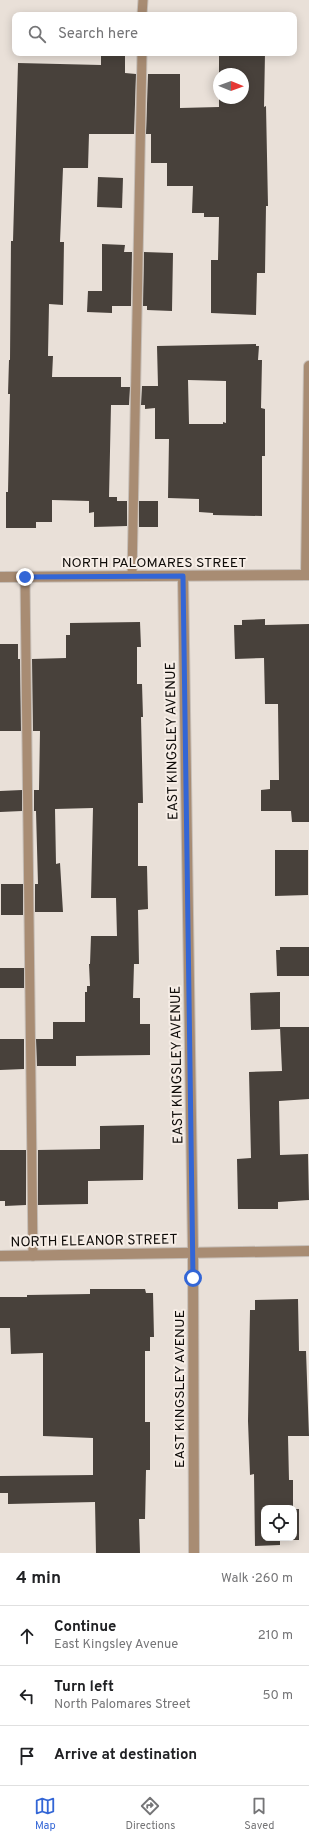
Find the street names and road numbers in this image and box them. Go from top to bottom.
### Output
street label: NORTH PALOMARES STREET [62,555,246,572]
street label: EAST KINGSLEY AVENUE [163,662,182,820]
street label: EAST KINGSLEY AVENUE [168,986,187,1144]
street label: NORTH ELEANOR STREET [10,1232,178,1251]
street label: EAST KINGSLEY AVENUE [172,1310,189,1468]

